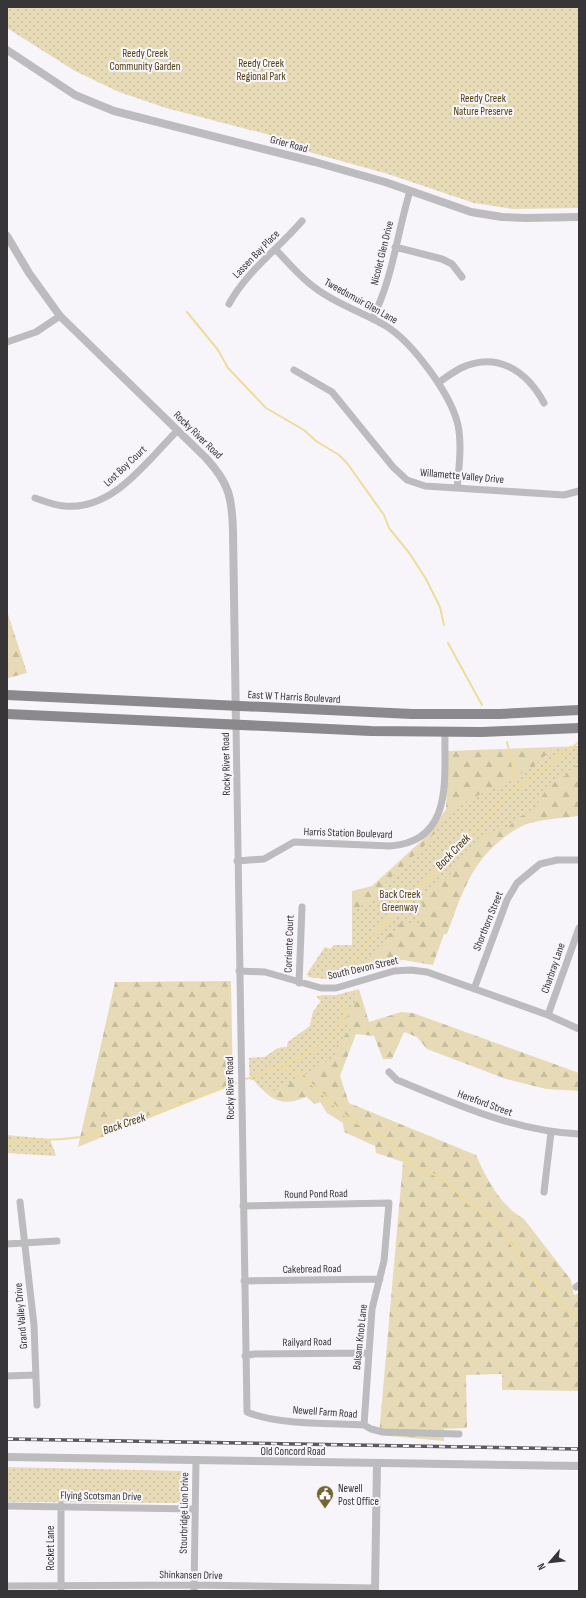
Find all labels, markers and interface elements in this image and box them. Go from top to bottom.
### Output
park label: Reedy Creek Community Garden [109,47,181,73]
park label: Reedy Creek Regional Park [236,57,286,83]
park label: Reedy Creek Nature Preserve [453,92,513,118]
street label: Grier Road [269,133,310,155]
street label: Nicolet Glen Drive [368,220,396,286]
street label: Lassen Bay Place [230,227,282,281]
street label: Tweedsmuir Glen Lane [322,275,400,327]
street label: Rocky River Road [171,408,225,462]
street label: Lost Boy Court [101,442,150,489]
street label: Willamette Valley Drive [419,466,505,486]
street label: East W T Harris Boulevard [247,688,341,706]
street label: Rocky River Road [219,732,233,796]
street label: Harris Station Boulevard [303,825,393,841]
water label: Back Creek [432,831,474,873]
park label: Back Creek Greenway [380,888,421,914]
street label: Shorthorn Street [470,889,506,953]
street label: Corriente Court [281,914,297,973]
street label: Charbray Lane [538,941,568,995]
street label: South Devon Street [327,953,400,982]
street label: Rocky River Road [223,1056,237,1120]
street label: Hereford Street [456,1087,515,1119]
water label: Back Creek [101,1110,148,1138]
street label: Round Pond Road [284,1187,348,1201]
street label: Cakebread Road [283,1262,342,1276]
street label: Grand Valley Drive [12,1282,30,1350]
street label: Balsam Knob Lane [350,1303,370,1371]
street label: Railyard Road [282,1335,332,1349]
street label: Newell Farm Road [292,1403,358,1421]
street label: Old Concord Road [261,1445,326,1458]
street label: Stourbridge Lion Drive [177,1472,191,1554]
place label: Newell Post Office [338,1482,379,1508]
public building icon: Newell Post Office [315,1484,335,1509]
street label: Flying Scotsman Drive [60,1489,142,1503]
street label: Rocket Lane [44,1526,57,1570]
north arrow [530,1542,570,1582]
text: N [534,1561,549,1572]
street label: Shinkansen Drive [159,1568,223,1582]

